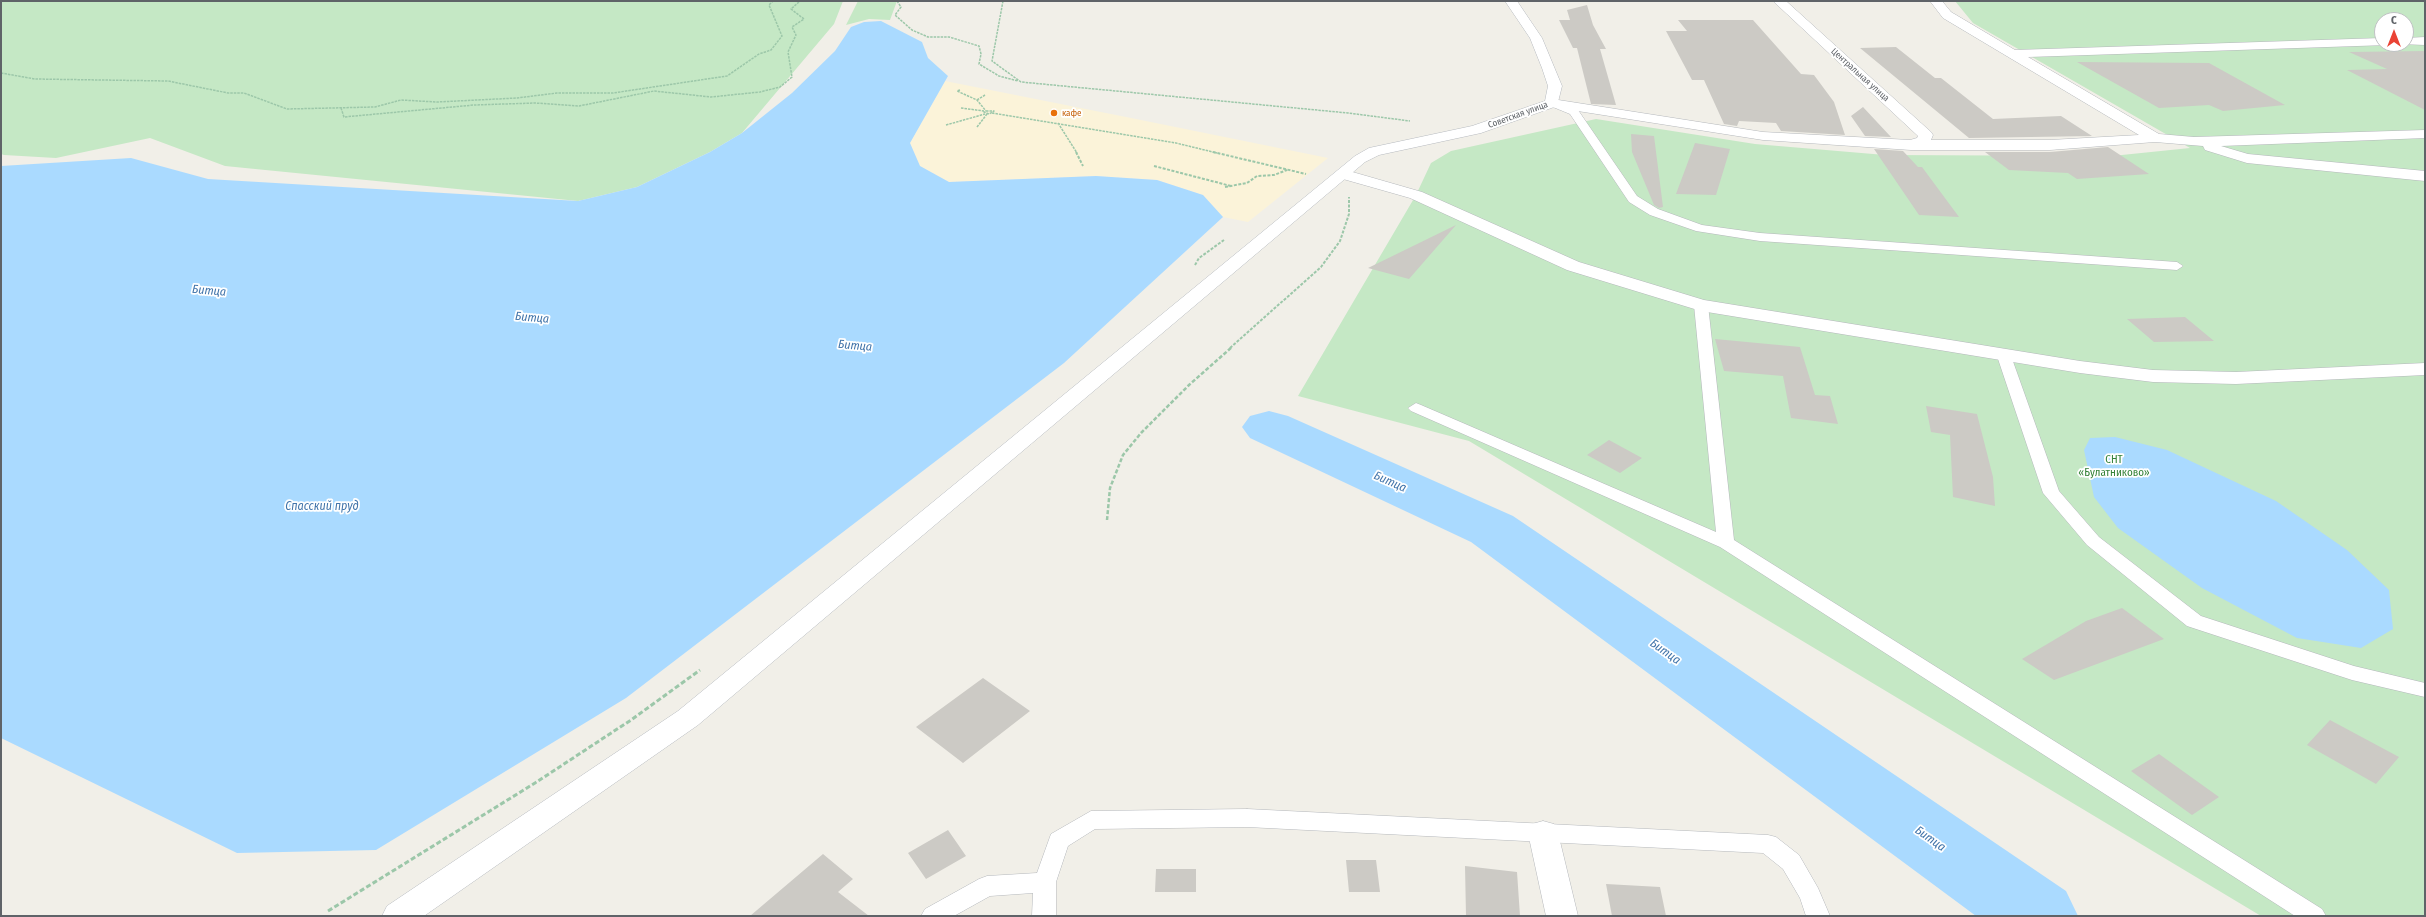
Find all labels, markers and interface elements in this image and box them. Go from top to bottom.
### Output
north arrow [2374,12,2414,52]
text: С [2391,14,2397,27]
street label: Центральная улица [1829,46,1891,104]
street label: Советская улица [1487,99,1549,131]
marker: кафе [1049,108,1059,118]
place label: кафе [1062,108,1082,118]
water label: Битца [191,282,227,300]
water label: Битца [514,309,550,327]
water label: Битца [837,337,873,355]
park label: СНТ «Булатниково» [2078,453,2150,479]
water label: Битца [1372,468,1408,496]
water label: Спасский пруд [285,500,359,514]
water label: Битца [1647,636,1683,668]
water label: Битца [1912,823,1948,855]

